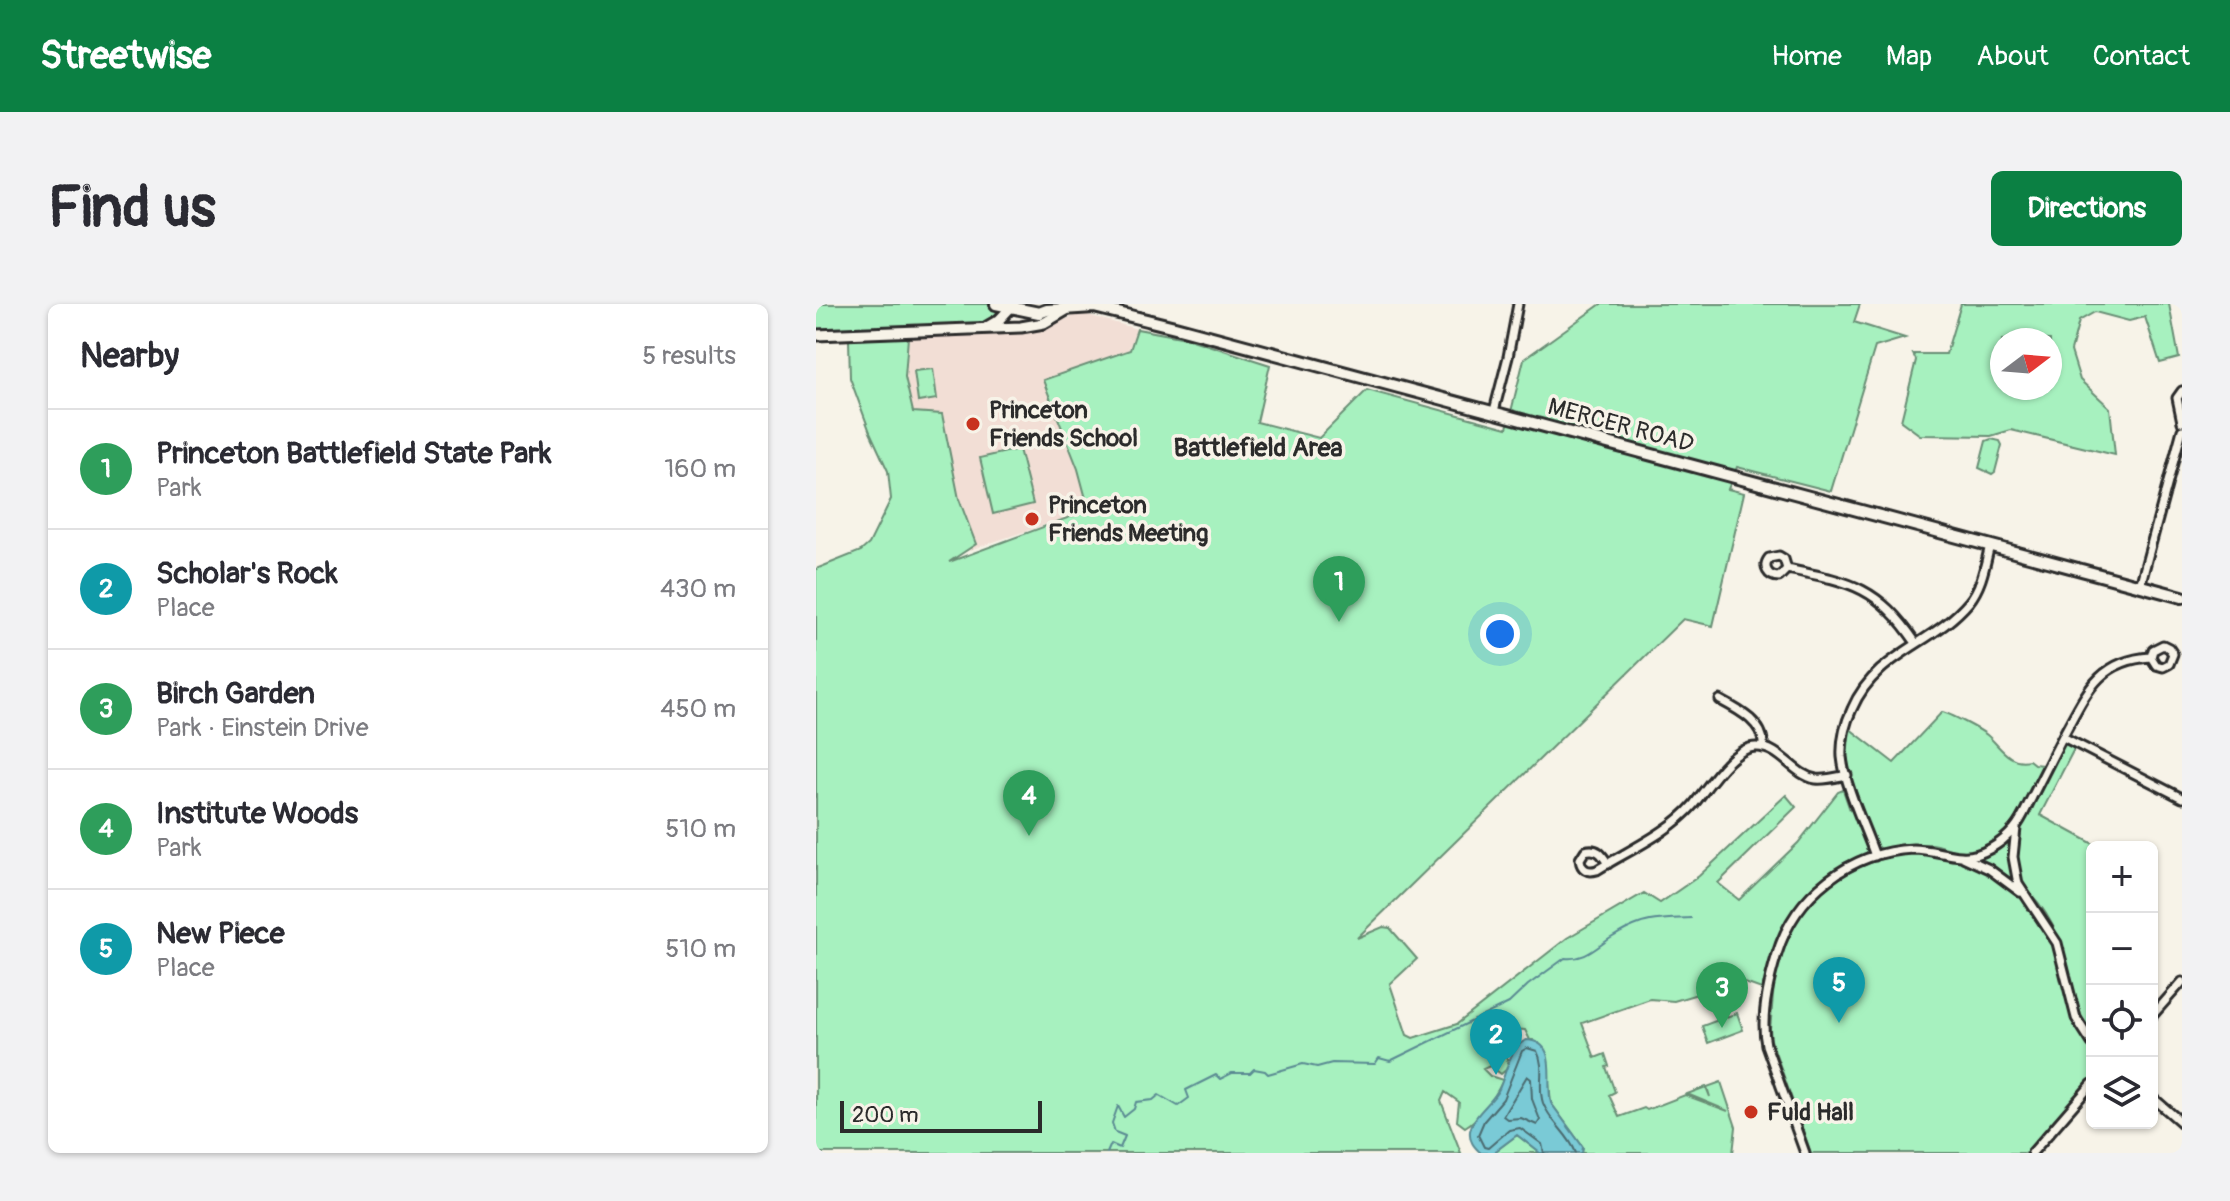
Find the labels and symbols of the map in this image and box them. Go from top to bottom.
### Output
north arrow [1990,328,2062,400]
street label: MERCER ROAD [1545,392,1697,459]
place label: Princeton Friends School [989,396,1138,453]
marker: Princeton Friends School [964,415,982,433]
district label: Battlefield Area [1173,432,1343,464]
place label: Princeton Friends Meeting [1048,491,1208,548]
marker: Princeton Friends Meeting [1023,510,1041,528]
pin: 1 [1313,556,1365,622]
your location [1480,614,1520,654]
pin: 4 [1003,770,1055,836]
pin: 5 [1813,957,1865,1023]
pin: 3 [1696,962,1748,1028]
pin: 2 [1470,1009,1522,1075]
scale bar [840,1097,1042,1133]
place label: Fuld Hall [1767,1098,1854,1127]
marker: Fuld Hall [1742,1103,1760,1121]

